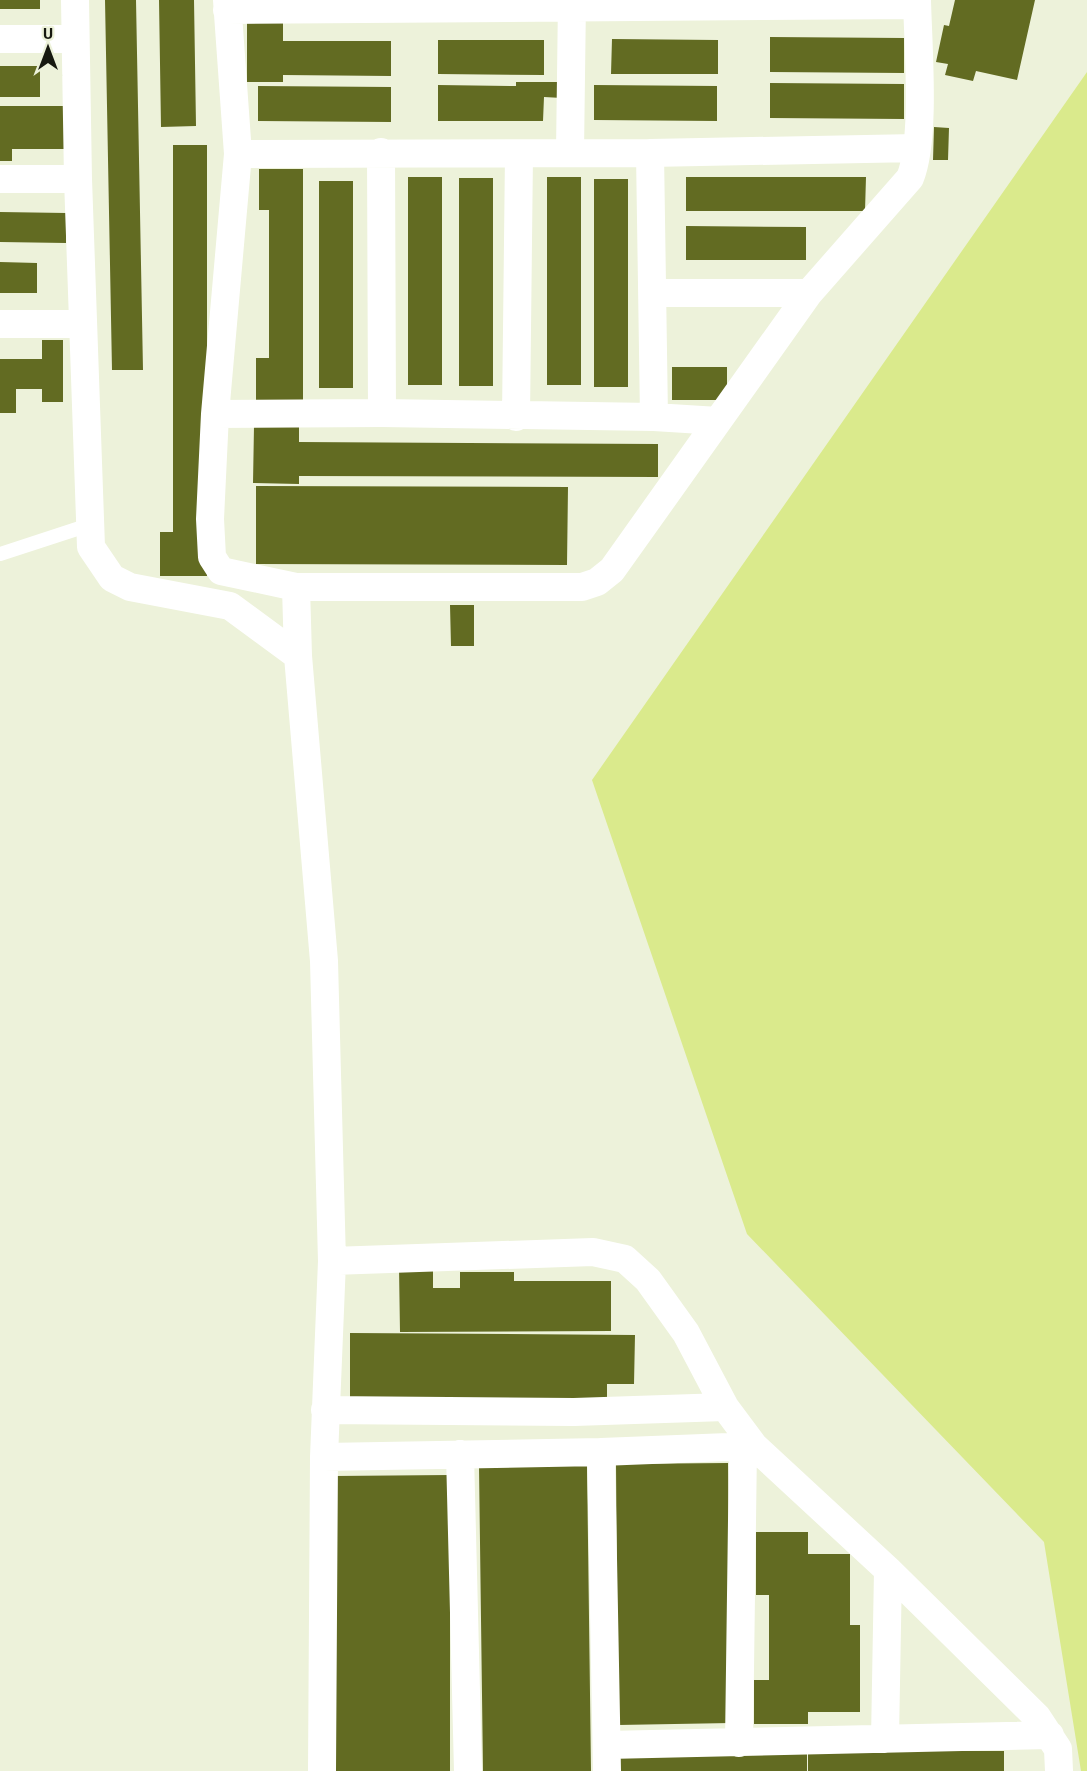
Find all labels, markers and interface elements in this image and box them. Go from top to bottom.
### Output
north arrow [18,18,78,78]
text: U [43,23,53,42]

